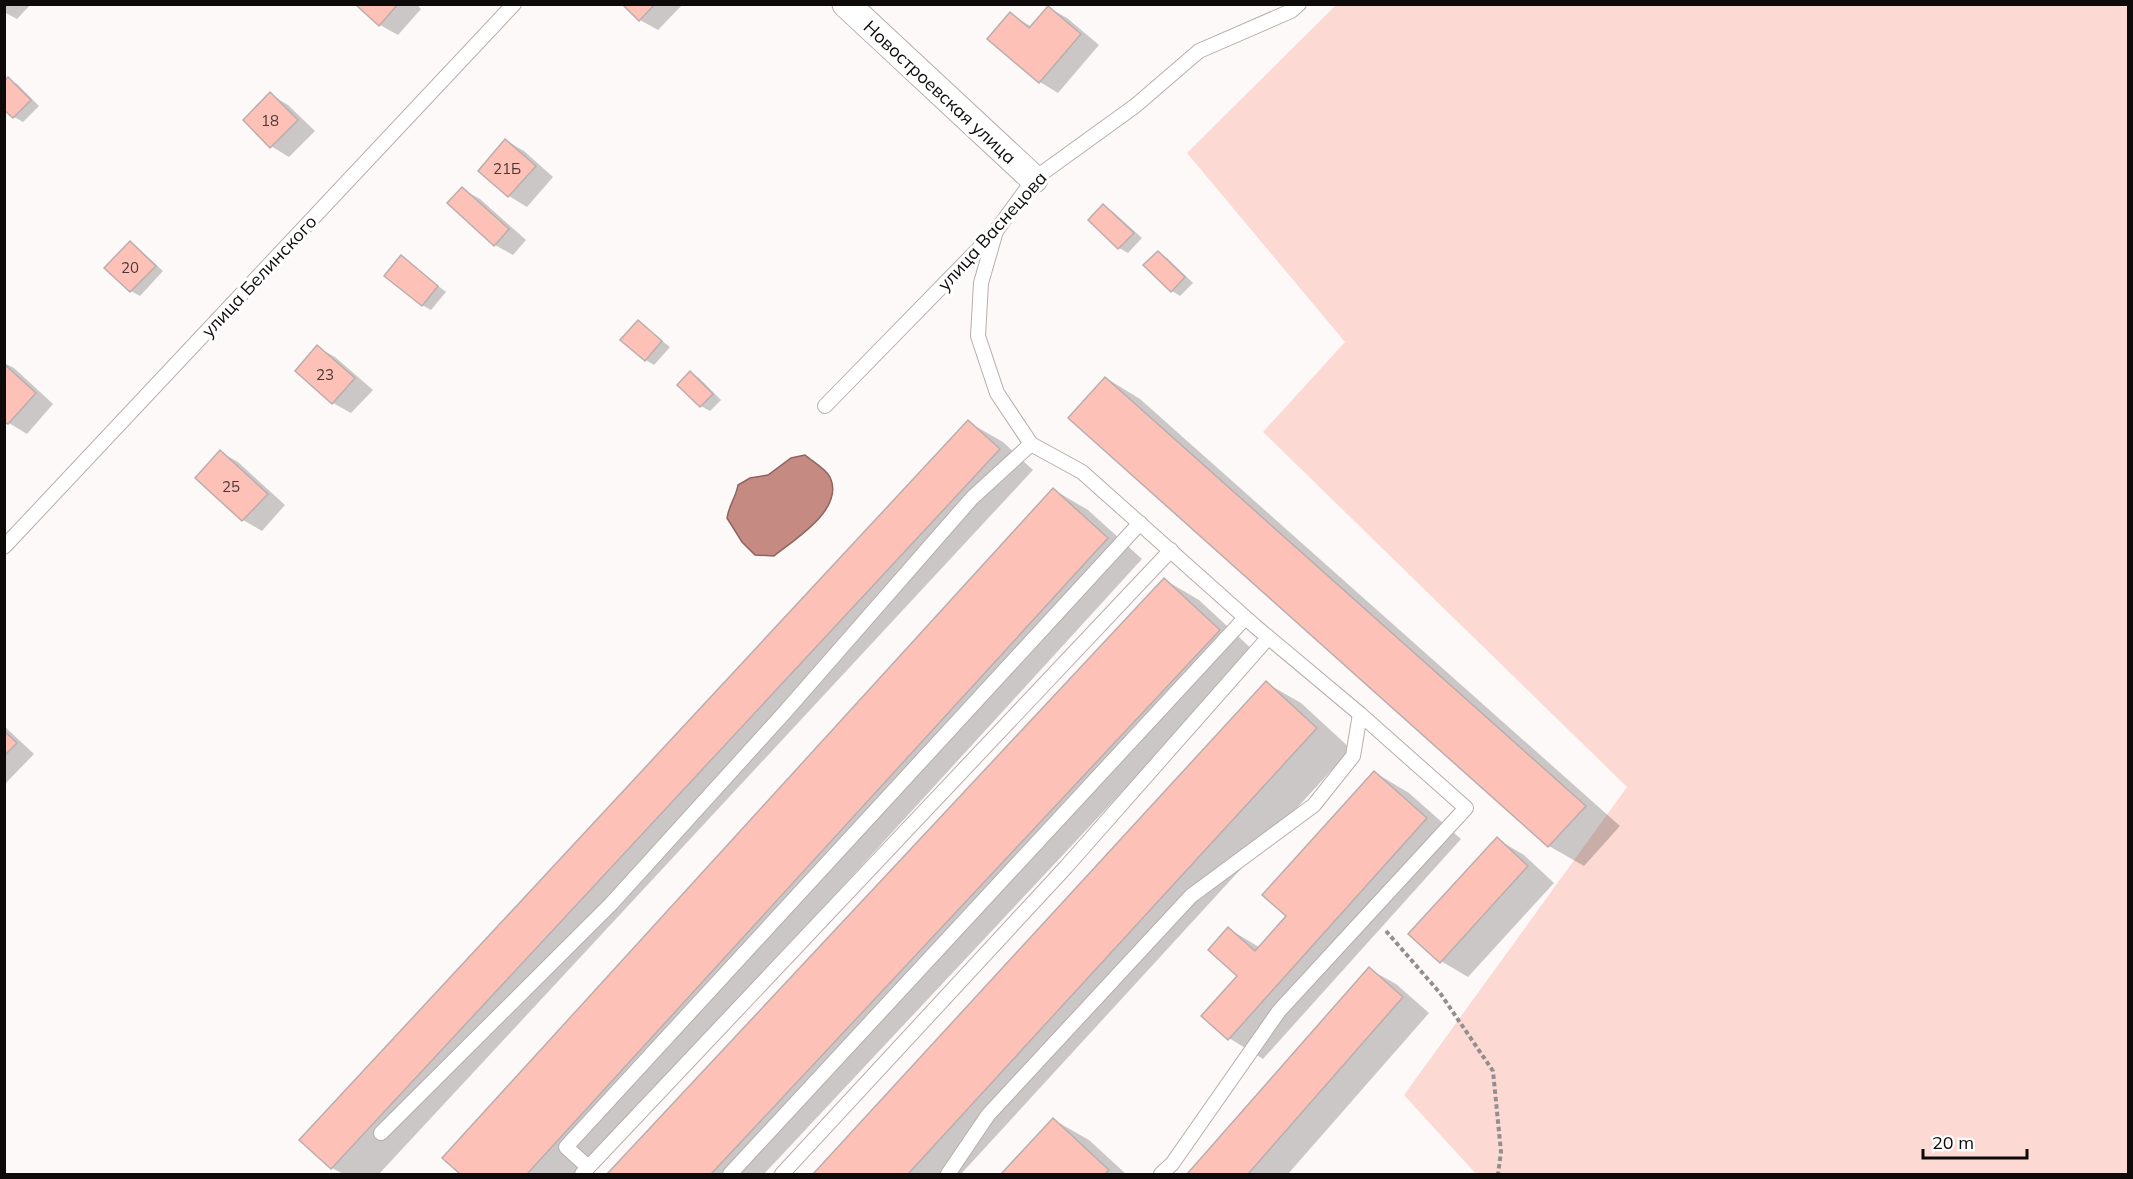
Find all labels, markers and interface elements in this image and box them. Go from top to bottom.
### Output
street label: Новостроевская улица [859,15,1021,169]
house number: 18 [261,111,279,130]
house number: 21Б [493,159,521,178]
street label: улица Васнецова [932,167,1052,295]
street label: улица Белинского [196,210,322,342]
house number: 20 [121,258,139,277]
house number: 23 [316,365,334,384]
house number: 25 [222,477,240,496]
scale bar [1923,1122,2026,1160]
text: 20 m [1932,1131,1974,1154]

